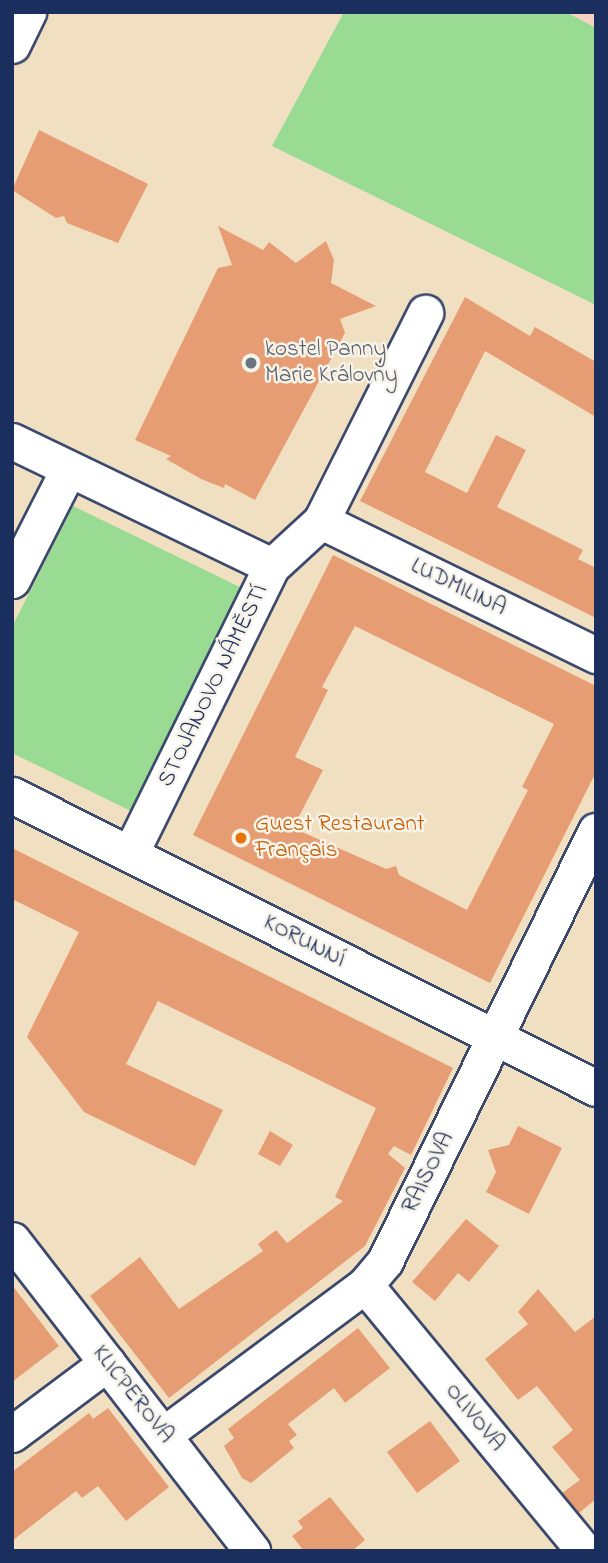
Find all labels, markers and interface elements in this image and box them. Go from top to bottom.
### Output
place label: kostel Panny Marie Královny [265,336,397,390]
marker: kostel Panny Marie Královny [243,355,259,371]
street label: LUDMILINA [406,553,510,623]
street label: STOJANOVO NÁMĚSTÍ [153,580,275,792]
place label: Guest Restaurant Français [255,811,425,865]
marker: Guest Restaurant Français [233,830,249,846]
street label: KORUNNÍ [258,910,350,974]
street label: RAISOVA [397,1128,461,1218]
street label: KLICPEROVA [85,1341,179,1449]
street label: OLIVOVA [438,1378,510,1458]

